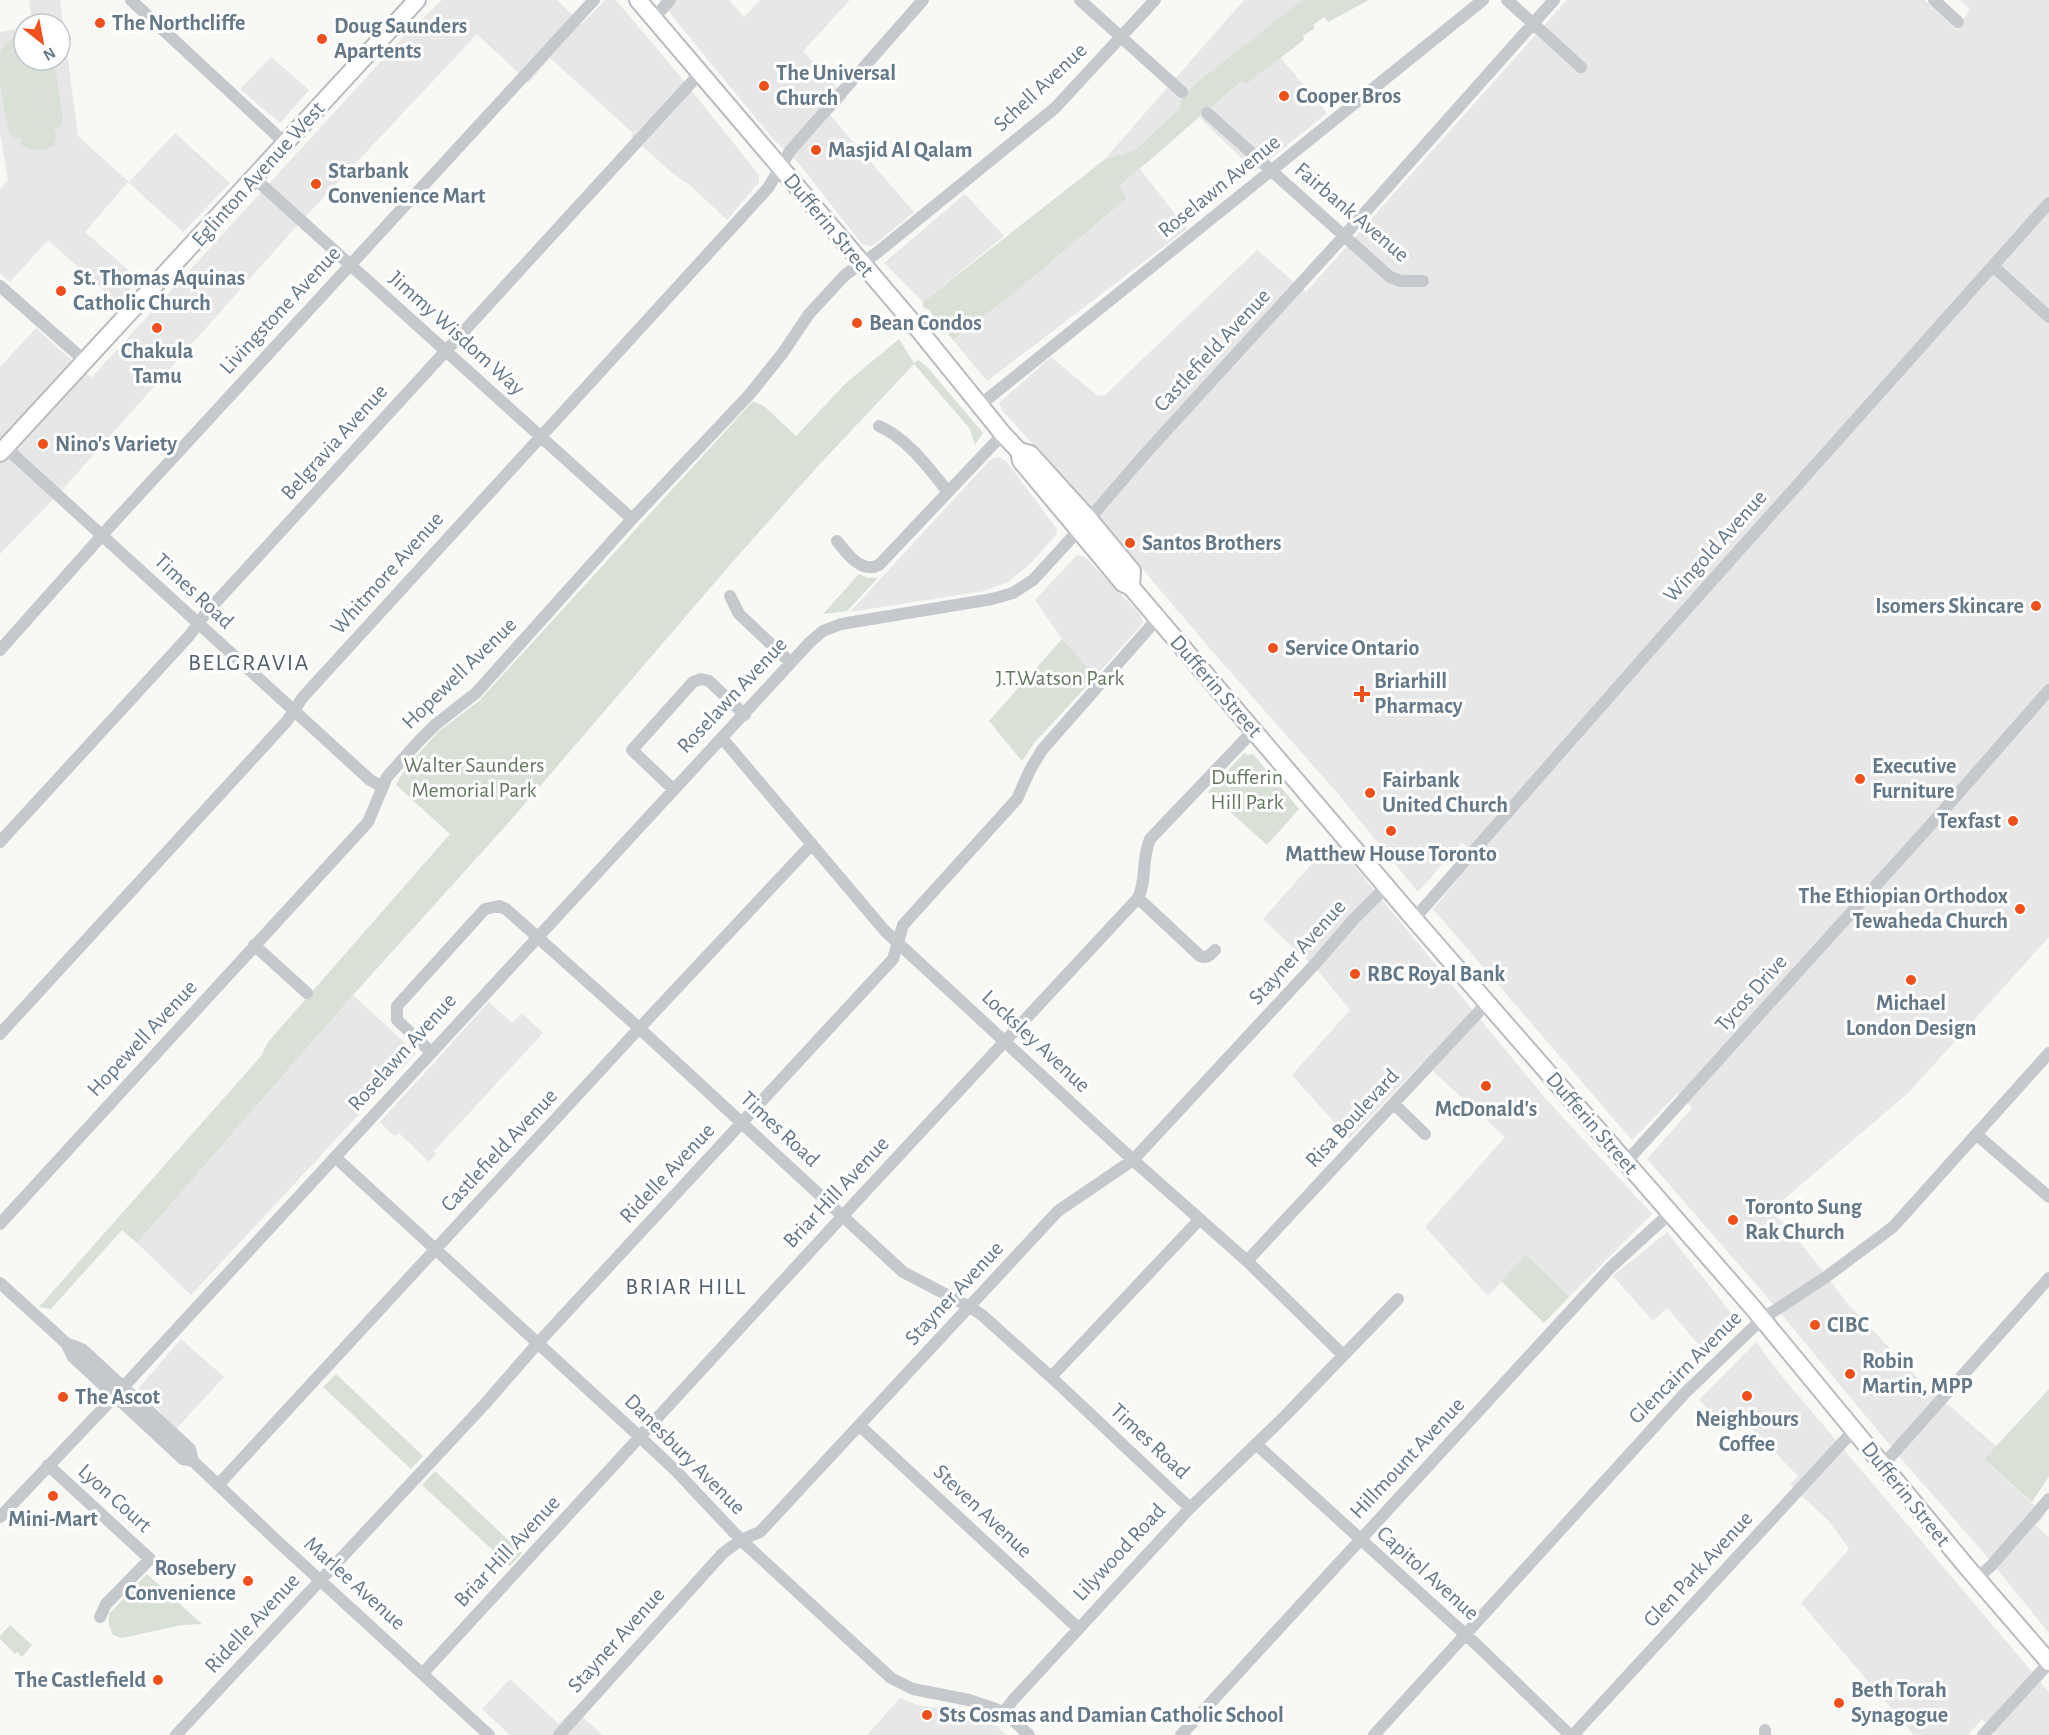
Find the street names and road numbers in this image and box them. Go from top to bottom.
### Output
street label: Schell Avenue [989,39,1091,135]
street label: Eglinton Avenue West [187,97,329,251]
street label: Roselawn Avenue [1154,130,1284,242]
street label: Fairbank Avenue [1291,158,1413,266]
street label: Dufferin Street [780,169,878,281]
street label: Livingstone Avenue [215,242,345,378]
street label: Jimmy Wisdom Way [385,267,529,400]
street label: Castlefield Avenue [1150,284,1274,416]
street label: Belgravia Avenue [277,380,391,504]
street label: Wingold Avenue [1659,486,1771,606]
street label: Whitmore Avenue [327,508,447,638]
street label: Times Road [150,549,238,633]
street label: Hopewell Avenue [397,613,521,733]
street label: Dufferin Street [1166,631,1266,741]
street label: Roselawn Avenue [673,633,791,757]
street label: Stayner Avenue [1244,895,1350,1009]
street label: Tycos Drive [1711,950,1791,1036]
street label: Hopewell Avenue [83,976,201,1100]
street label: Locksley Avenue [978,986,1094,1096]
street label: Roselawn Avenue [344,989,460,1115]
street label: Risa Boulevard [1301,1064,1403,1172]
street label: Dufferin Street [1542,1068,1642,1178]
street label: Castlefield Avenue [437,1084,561,1216]
street label: Times Road [736,1087,824,1171]
street label: Ridelle Avenue [615,1119,719,1227]
street label: Briar Hill Avenue [779,1132,893,1252]
street label: Stayner Avenue [901,1237,1007,1349]
street label: Glencairn Avenue [1624,1306,1746,1428]
street label: Danesbury Avenue [620,1389,750,1519]
street label: Hillmount Avenue [1345,1393,1469,1523]
street label: Times Road [1106,1399,1194,1483]
street label: Dufferin Street [1857,1438,1955,1550]
street label: Lyon Court [74,1460,156,1536]
street label: Steven Avenue [930,1460,1036,1562]
street label: Briar Hill Avenue [450,1491,564,1611]
street label: Lilywood Road [1069,1499,1169,1605]
street label: Glen Park Avenue [1639,1507,1757,1631]
street label: Capitol Avenue [1373,1522,1483,1624]
street label: Marlee Avenue [300,1532,410,1634]
street label: Ridelle Avenue [200,1569,304,1677]
street label: Stayner Avenue [563,1583,669,1697]

